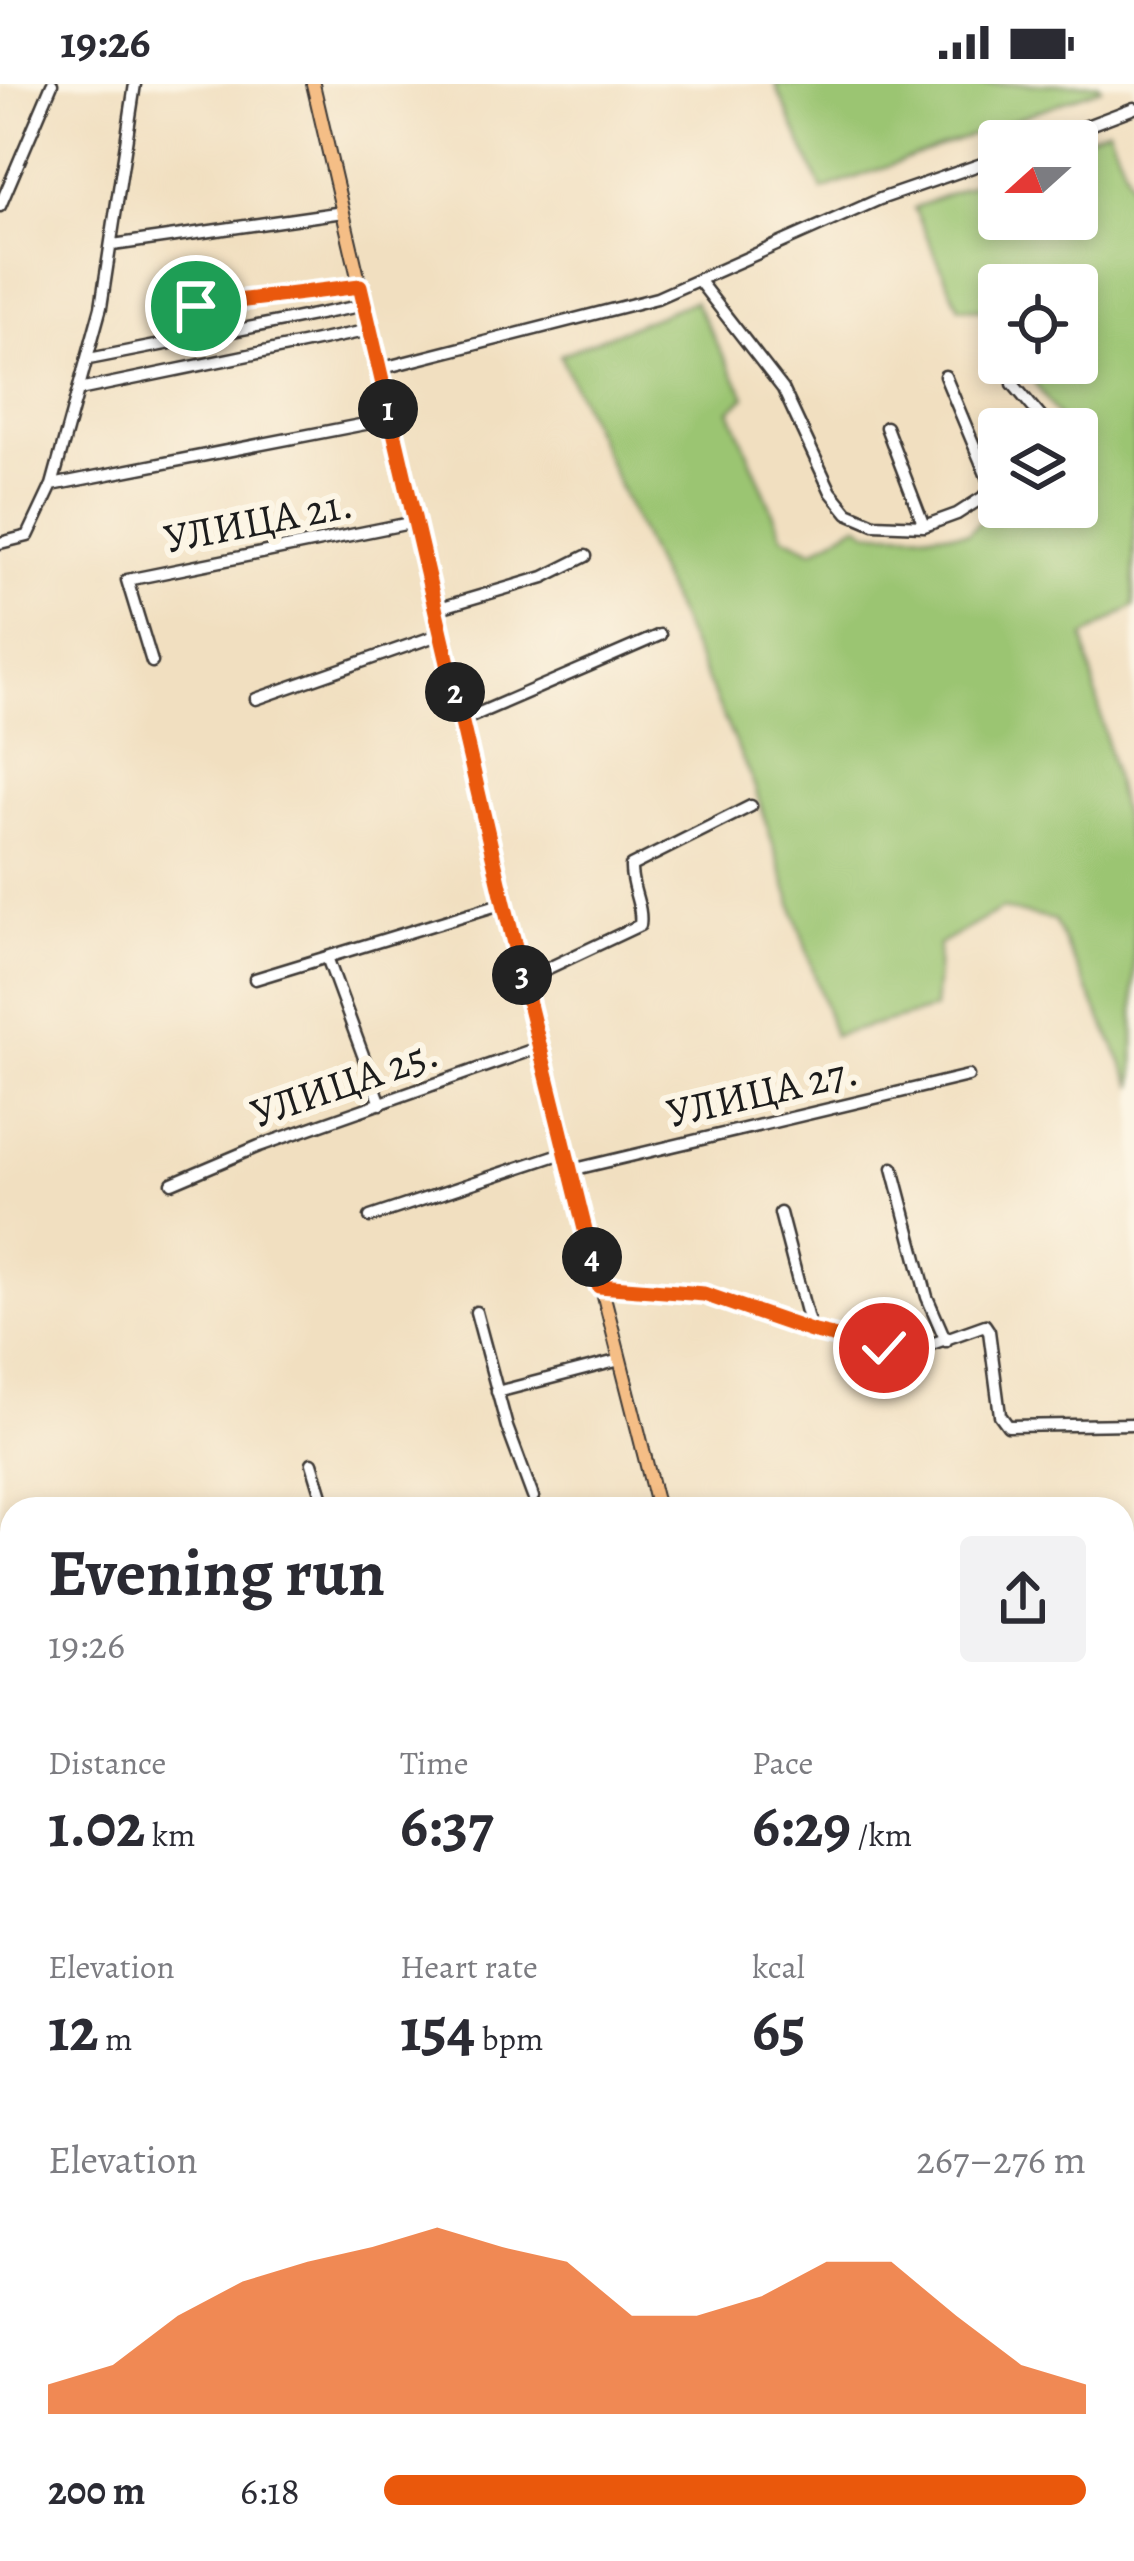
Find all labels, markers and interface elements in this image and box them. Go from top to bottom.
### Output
text: 19:26 [60,11,150,73]
north arrow [978,120,1098,240]
map controls [978,120,1098,528]
pin [145,255,247,357]
button: locate [978,264,1098,384]
icon: arrive [163,273,229,339]
pin: 1 [358,379,418,439]
text: 1 [382,386,394,431]
button: layers [978,408,1098,528]
street label: УЛИЦА 21. [159,474,357,567]
pin: 2 [425,662,485,722]
text: 2 [447,669,463,714]
pin: 3 [492,945,552,1005]
text: 3 [515,952,529,997]
street label: УЛИЦА 25. [243,1024,446,1141]
street label: УЛИЦА 27. [661,1042,863,1141]
pin: 4 [562,1227,622,1287]
text: 4 [584,1234,600,1279]
pin [833,1297,935,1399]
icon: check [851,1315,917,1381]
text: Evening run [48,1528,385,1618]
button: share [960,1536,1086,1662]
text: 19:26 [48,1618,125,1671]
text: Distance [48,1740,166,1785]
text: Time [400,1740,469,1785]
text: Pace [752,1740,813,1785]
text: 1.02 [48,1785,145,1867]
text: 6:37 [400,1785,494,1867]
text: 6:29 [752,1785,851,1867]
text: km [145,1812,196,1857]
text: /km [851,1812,912,1857]
text: Elevation [48,1944,175,1989]
text: Heart rate [400,1944,538,1989]
text: kcal [752,1944,805,1989]
text: 12 [48,1989,98,2071]
text: 154 [400,1989,475,2071]
text: 65 [752,1989,806,2071]
text: m [98,2016,132,2061]
text: bpm [475,2016,544,2061]
text: Elevation [48,2133,198,2186]
text: 267–276 m [916,2133,1086,2186]
text: 200 m [48,2464,146,2517]
text: 6:18 [240,2464,300,2517]

